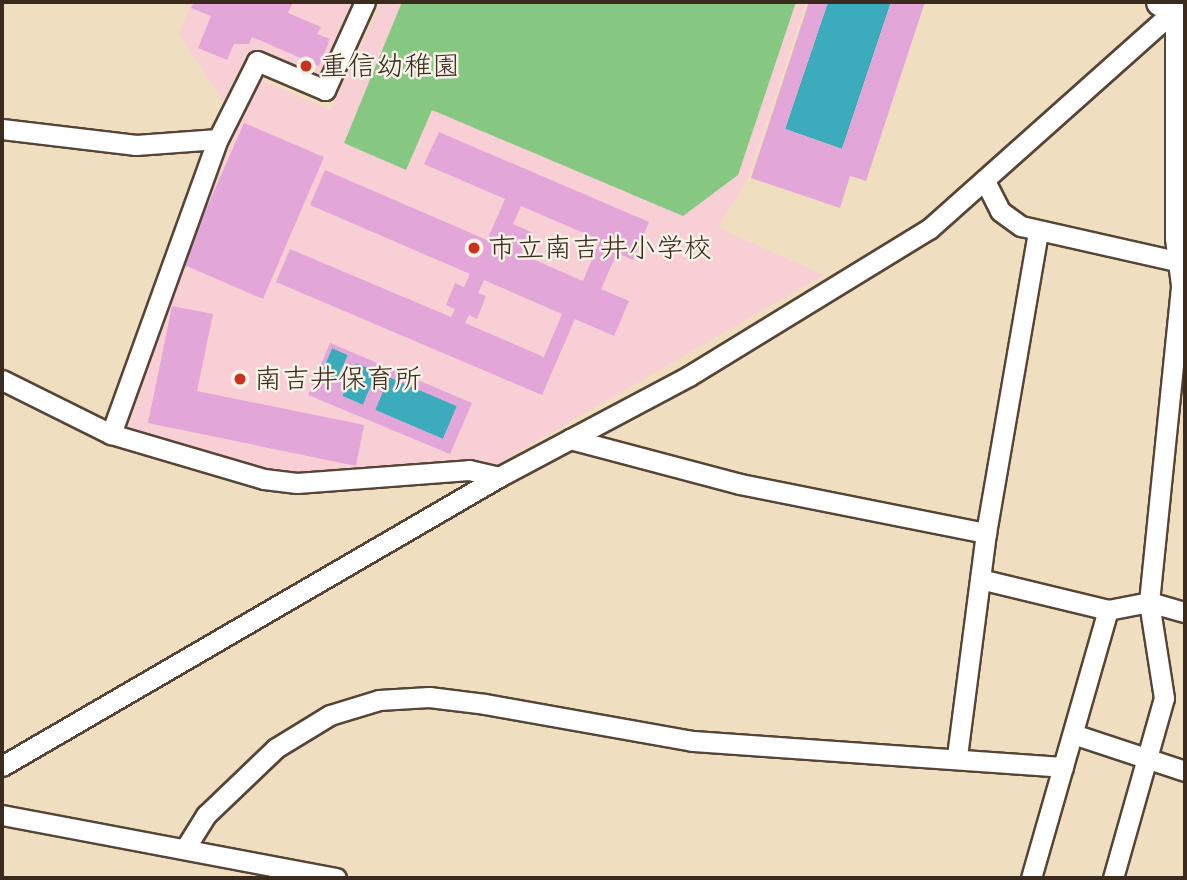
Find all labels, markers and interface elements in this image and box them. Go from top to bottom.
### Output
place label: 重信幼稚園 [320,49,460,83]
marker: 重信幼稚園 [298,58,314,74]
place label: 市立南吉井小学校 [488,231,712,265]
marker: 市立南吉井小学校 [466,240,482,256]
place label: 南吉井保育所 [254,362,422,396]
marker: 南吉井保育所 [232,371,248,387]

